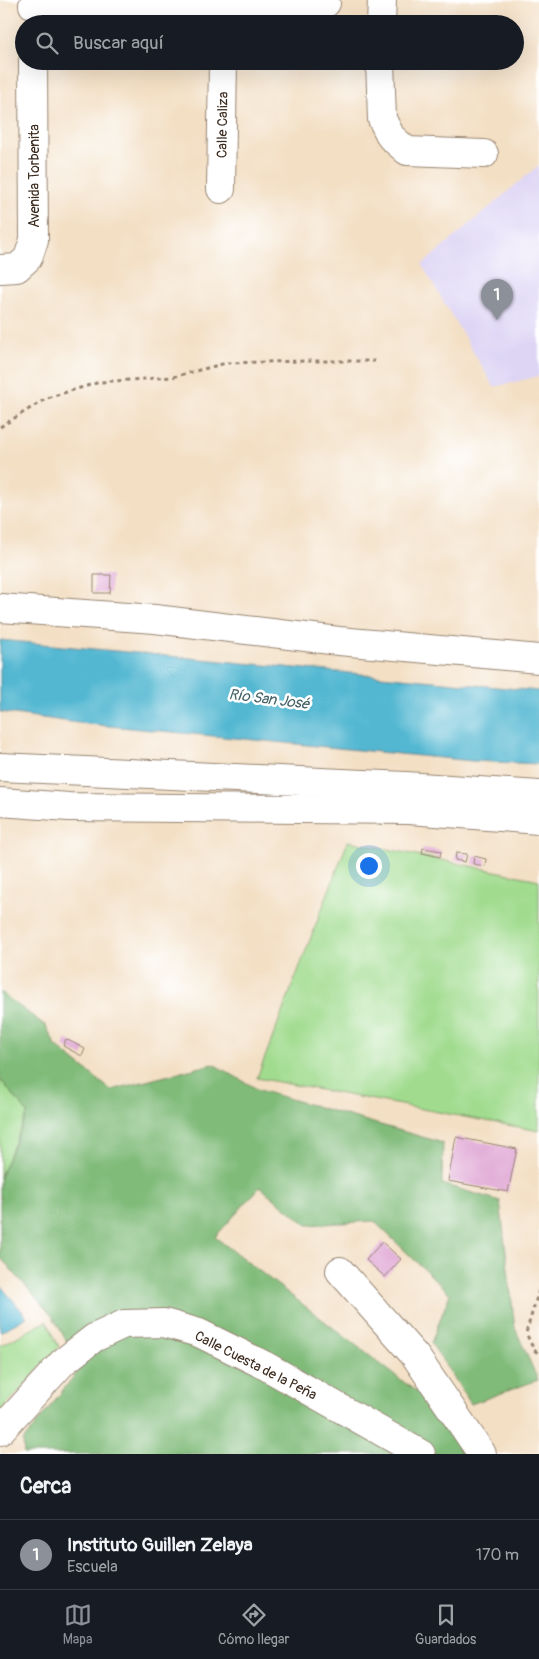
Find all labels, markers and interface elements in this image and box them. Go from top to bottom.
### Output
search box [15,15,524,70]
icon: search [33,29,61,57]
text: Buscar aquí [73,31,164,55]
street label: Calle Caliza [213,92,232,158]
street label: Avenida Torbenita [26,124,43,228]
pin: 1 [481,279,513,320]
water label: Río San José [228,685,311,714]
your location [356,853,382,879]
street label: Calle Cuesta de la Peña [192,1327,320,1404]
text: Cerca [20,1473,71,1500]
text: Instituto Guillen Zelaya [67,1533,253,1557]
text: 1 [33,1545,39,1565]
text: 170 m [476,1545,519,1565]
text: Escuela [67,1557,118,1577]
tab: Mapa [63,1601,92,1648]
tab: Cómo llegar [218,1601,289,1648]
tab: Guardados [415,1601,476,1648]

